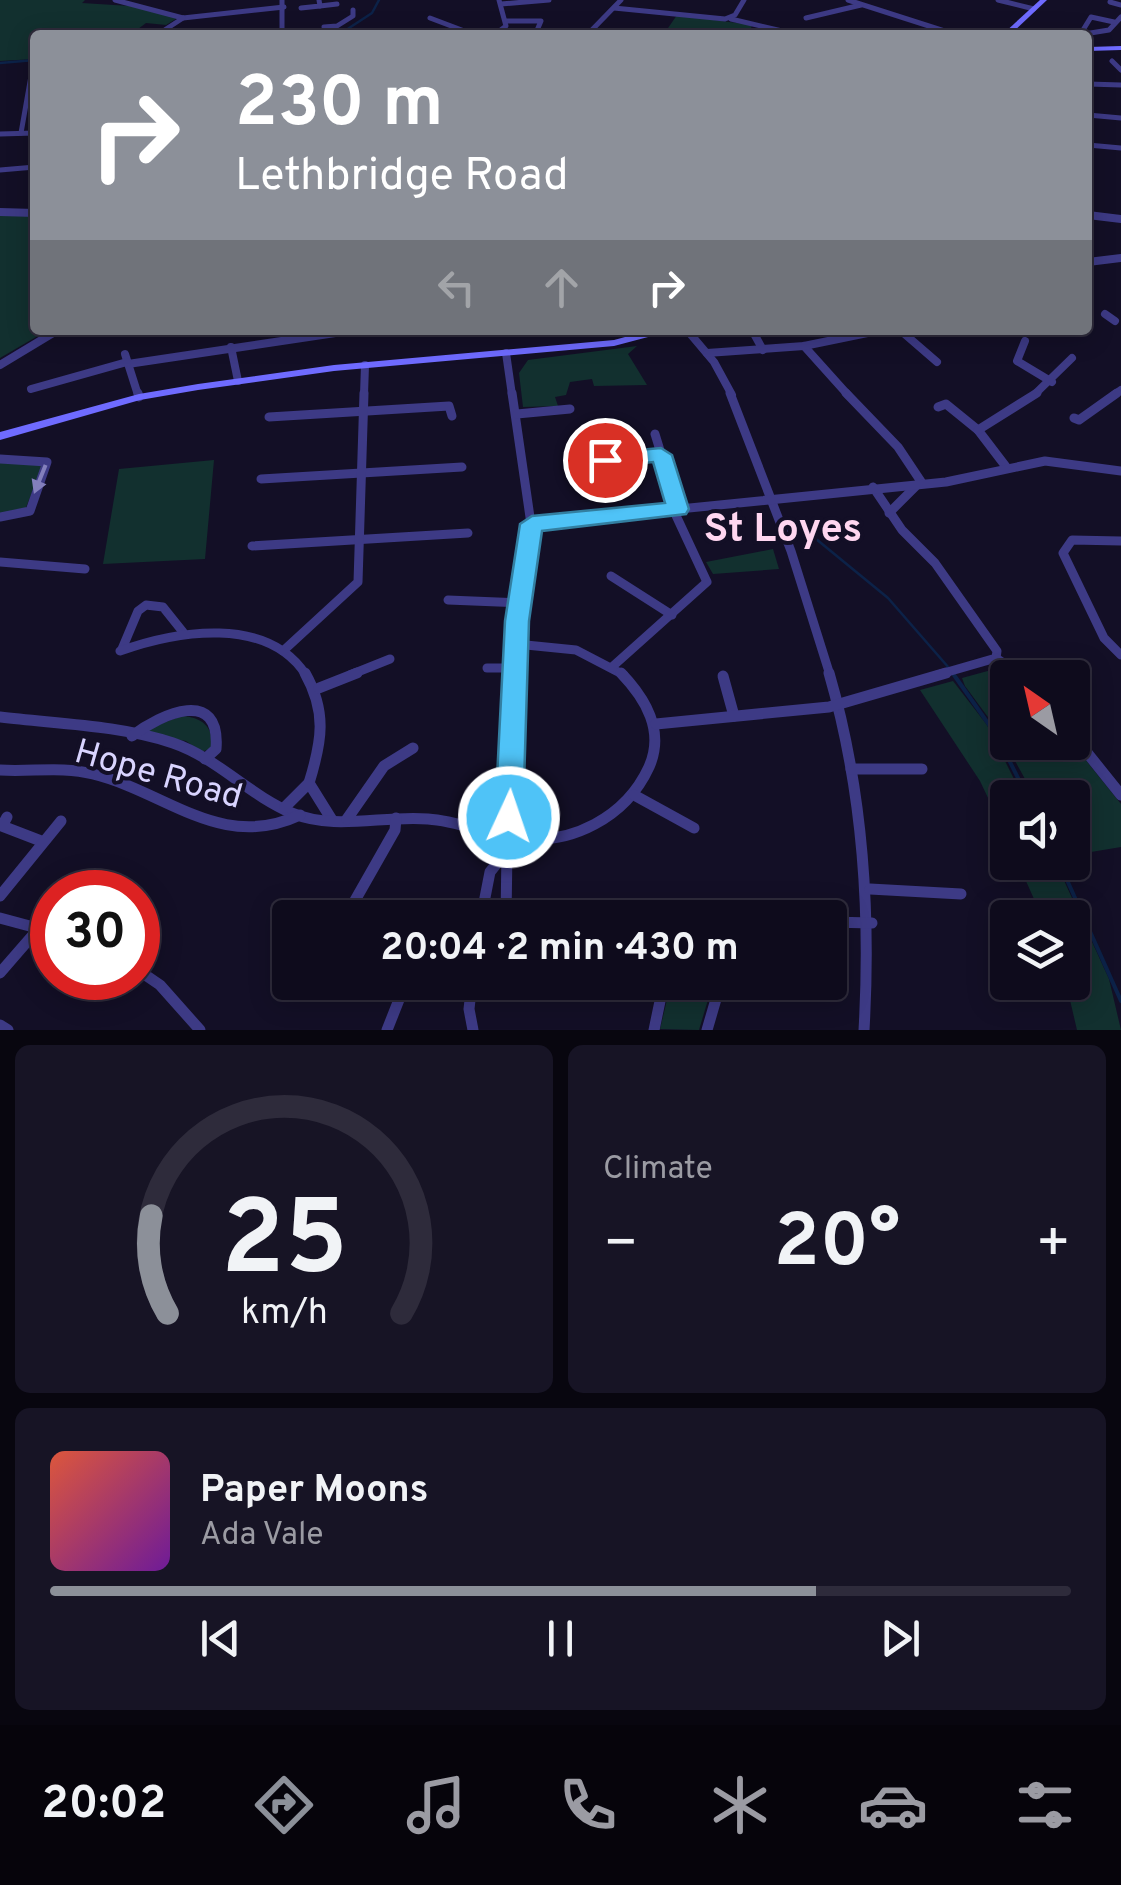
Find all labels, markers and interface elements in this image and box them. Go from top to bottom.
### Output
text: 230 m [235,62,444,151]
icon: right [70,70,200,200]
text: Lethbridge Road [235,149,569,206]
icon: left [429,260,484,315]
icon: ahead [534,260,589,315]
icon: right [639,260,694,315]
pin [563,418,648,503]
icon: arrive [578,433,633,488]
one-way arrow [32,464,48,494]
district label: St Loyes [704,506,862,556]
north arrow [990,660,1090,760]
map controls [990,660,1090,1000]
street label: Hope Road [69,731,247,821]
position arrow [457,765,561,869]
button: sound [990,780,1090,880]
speed limit sign: 30 [30,870,160,1000]
button: layers [990,900,1090,1000]
text: 20:04 · 2 min · 430 m [380,925,739,974]
text: Climate [603,1150,713,1190]
text: 25 [220,1179,348,1311]
text: 20° [774,1198,900,1293]
text: − [603,1211,638,1281]
text: + [1036,1211,1071,1281]
text: km/h [241,1291,327,1337]
text: Paper Moons [200,1467,429,1516]
text: Ada Vale [200,1516,324,1556]
icon: previous [193,1611,248,1666]
icon: pause [533,1611,588,1666]
icon: next [873,1611,928,1666]
icon: directions [249,1770,319,1840]
icon: music [401,1770,471,1840]
icon: phone [553,1770,623,1840]
icon: climate [705,1770,775,1840]
icon: car [858,1770,928,1840]
icon: filters [1010,1770,1080,1840]
text: 20:02 [41,1777,166,1834]

